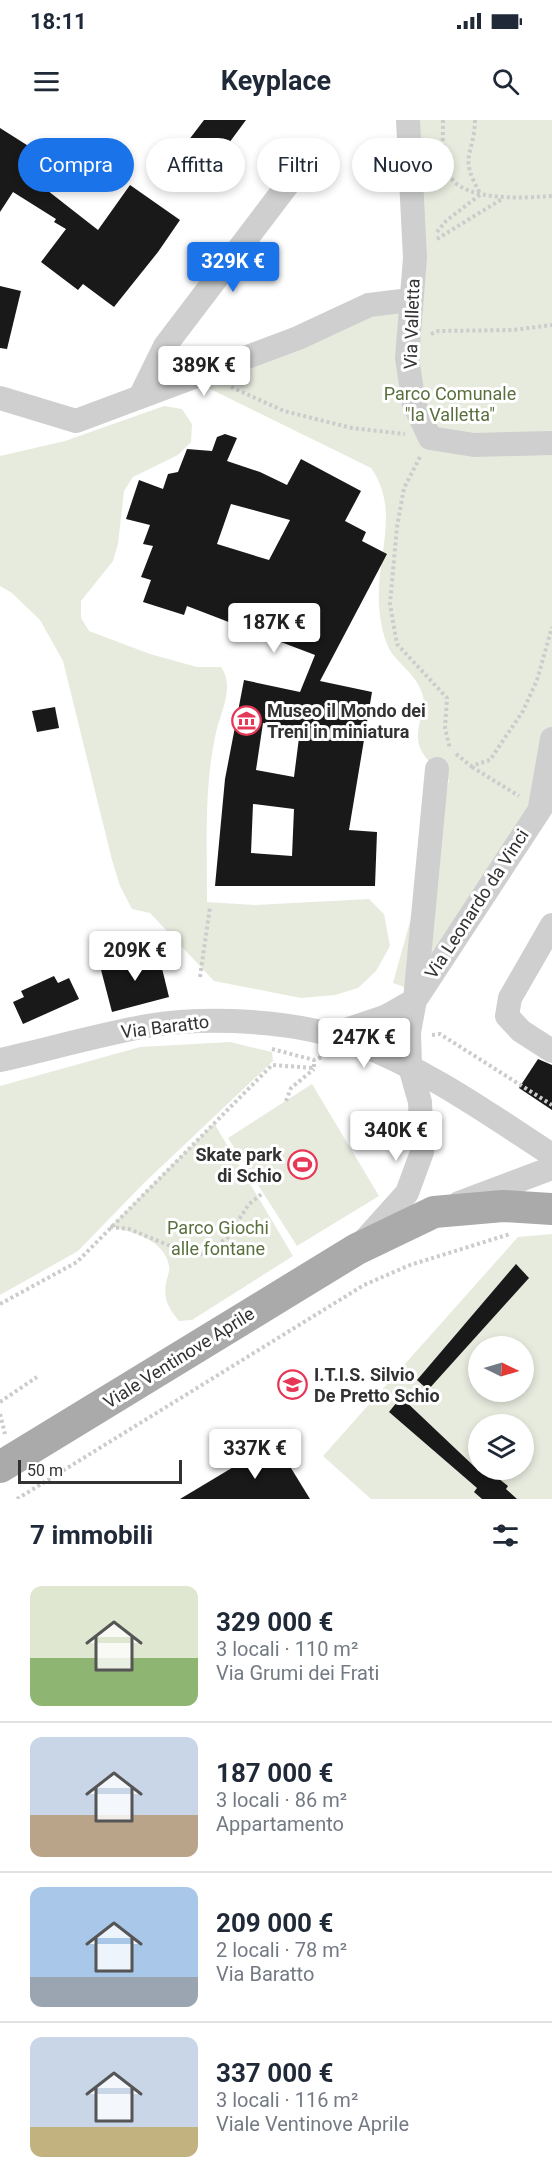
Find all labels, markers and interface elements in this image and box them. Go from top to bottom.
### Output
text: 18:11 [30,9,87,34]
icon: menu [30,65,63,98]
text: Keyplace [221,65,331,97]
icon: search [489,65,522,98]
chip: Compra [18,138,134,192]
chip: Affitta [146,138,245,192]
chip: Filtri [257,138,340,192]
chip: Nuovo [352,138,454,192]
pin: 329K € [184,242,282,293]
text: 329K € [201,249,265,273]
street label: Via Valletta [399,278,424,370]
pin: 389K € [155,346,253,397]
text: 389K € [172,353,236,377]
park label: Parco Comunale "la Valletta" [384,383,516,425]
pin: 187K € [225,603,323,654]
text: 187K € [242,610,306,634]
place label: Museo il Mondo dei Treni in miniatura [267,700,426,742]
museum icon: Museo il Mondo dei Treni in miniatura [230,705,262,737]
street label: Via Leonardo da Vinci [420,825,533,982]
pin: 209K € [86,931,184,982]
text: 209K € [103,938,167,962]
street label: Via Baratto [120,1011,210,1042]
pin: 247K € [315,1018,413,1069]
text: 247K € [332,1025,396,1049]
pin: 340K € [347,1111,445,1162]
text: 340K € [364,1118,428,1142]
place label: Skate park di Schio [195,1144,282,1186]
sports icon: Skate park di Schio [287,1149,319,1181]
park label: Parco Giochi alle fontane [167,1217,269,1259]
street label: Viale Ventinove Aprile [99,1303,258,1413]
north arrow [468,1336,534,1402]
map controls [468,1336,534,1480]
place label: I.T.I.S. Silvio De Pretto Schio [314,1364,440,1406]
school or university icon: I.T.I.S. Silvio De Pretto Schio [277,1369,309,1401]
button: layers [468,1414,534,1480]
pin: 337K € [206,1429,304,1480]
text: 337K € [223,1436,287,1460]
scale bar [18,1457,182,1484]
text: 50 m [27,1461,63,1480]
icon: filters [489,1519,522,1552]
text: 7 immobili [30,1520,153,1550]
text: 329 000 € [216,1607,333,1637]
icon: home [78,1610,150,1682]
text: 3 locali · 110 m² [216,1637,358,1661]
text: Via Grumi dei Frati [216,1661,379,1685]
text: 187 000 € [216,1758,333,1788]
icon: home [78,1761,150,1833]
text: 3 locali · 86 m² [216,1788,347,1812]
text: Appartamento [216,1812,344,1836]
text: 209 000 € [216,1908,333,1938]
icon: home [78,1911,150,1983]
text: 2 locali · 78 m² [216,1938,347,1962]
text: Via Baratto [216,1962,314,1986]
text: 337 000 € [216,2058,333,2088]
icon: home [78,2061,150,2133]
text: 3 locali · 116 m² [216,2088,358,2112]
text: Viale Ventinove Aprile [216,2112,409,2136]

